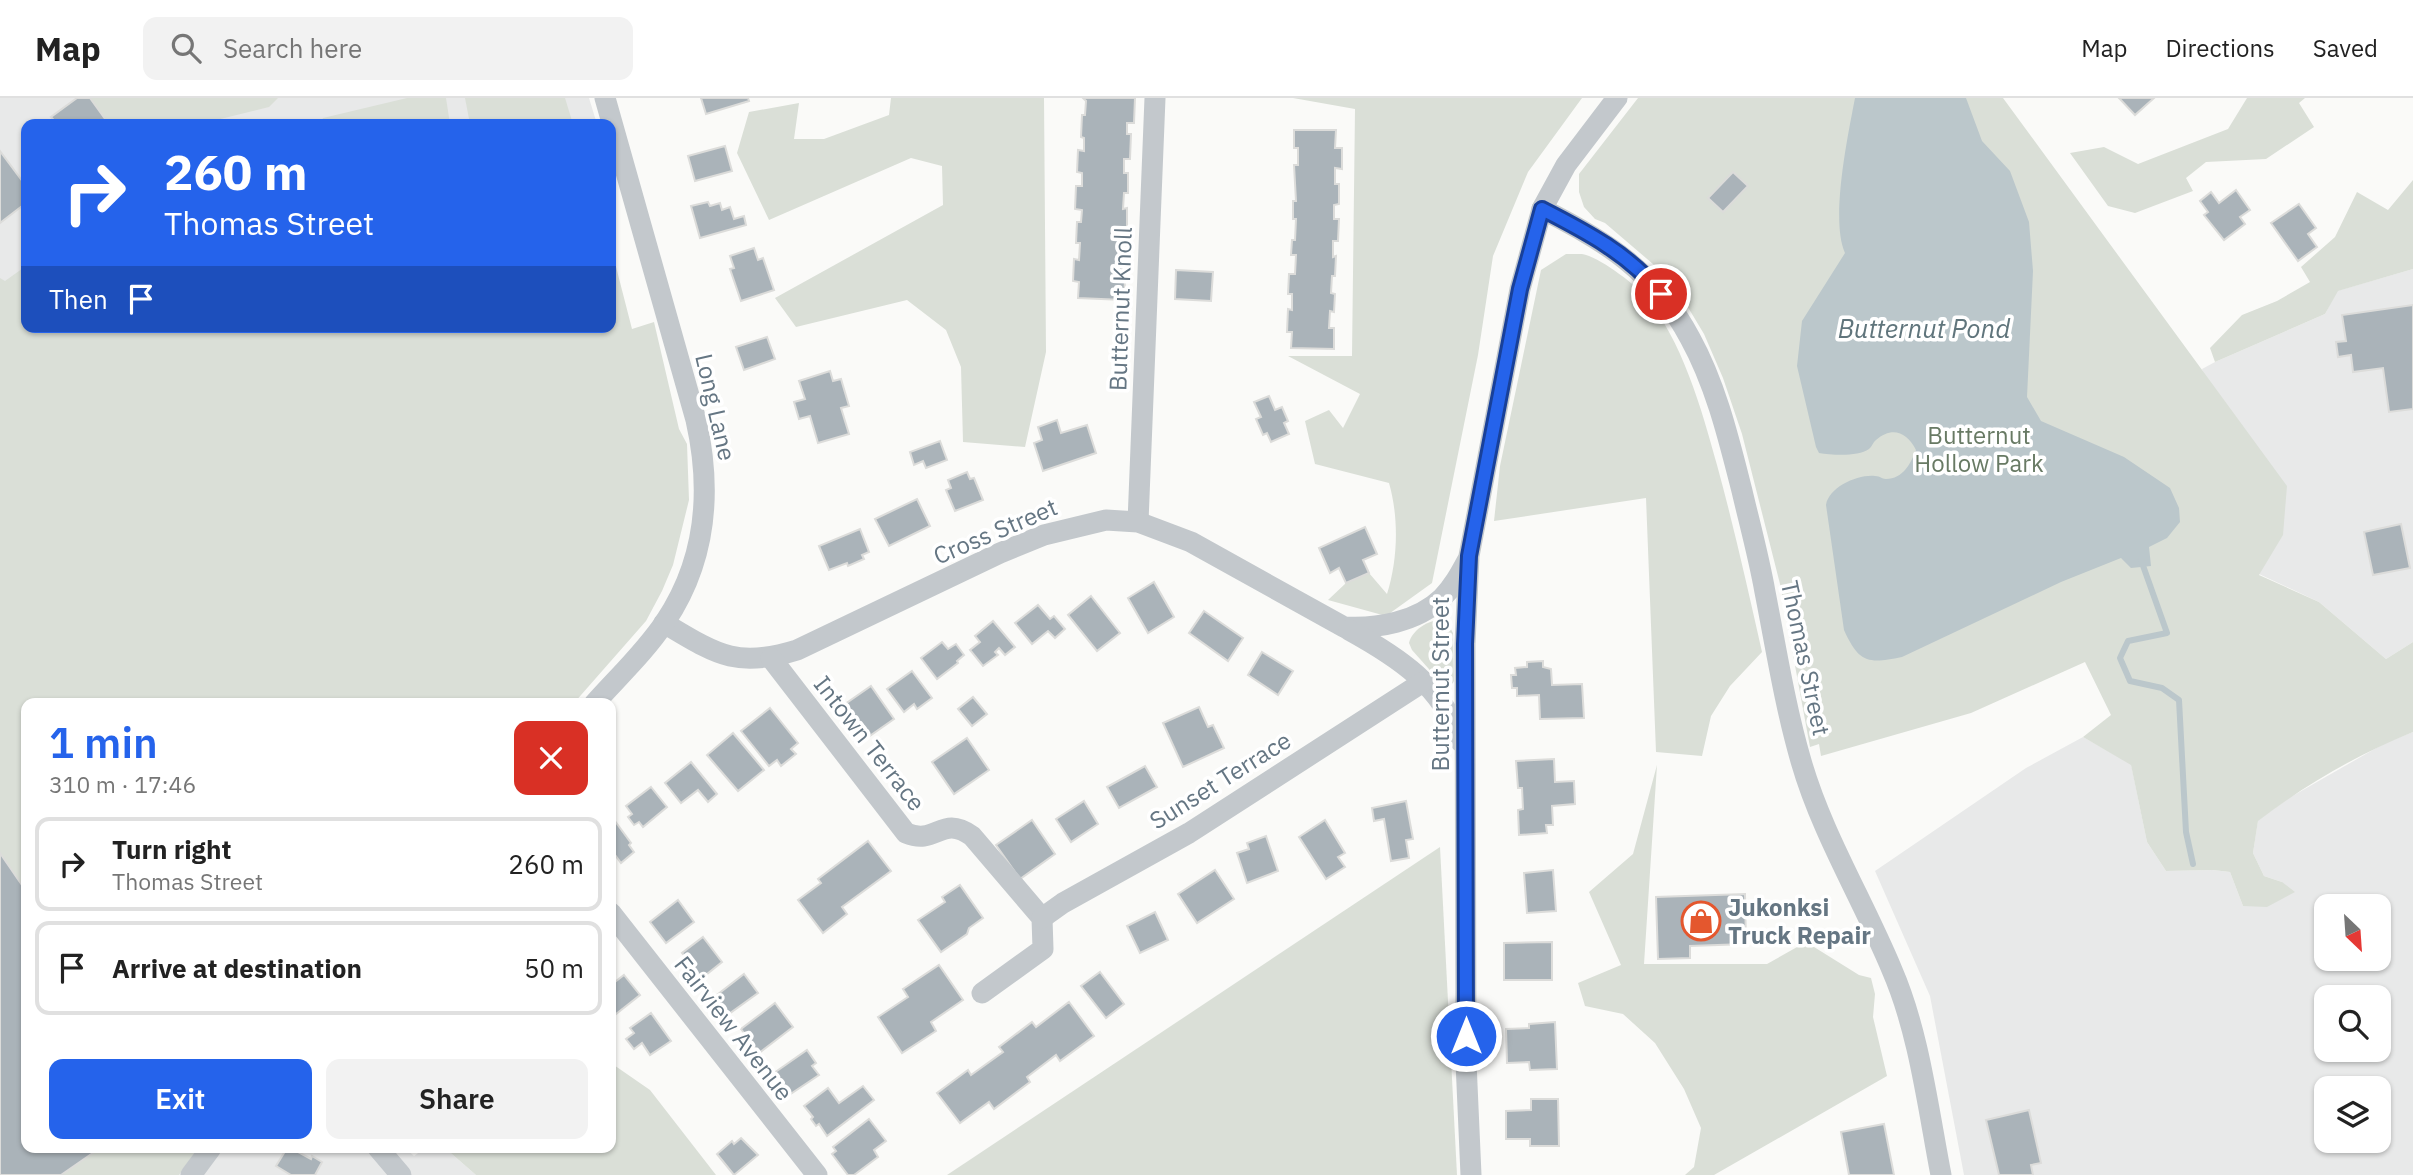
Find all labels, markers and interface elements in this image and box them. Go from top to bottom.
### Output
search box [143,17,633,80]
text: Map [35,27,101,70]
icon: search [167,29,205,67]
text: Search here [223,31,362,65]
text: Map [2081,32,2127,64]
text: Directions [2165,32,2275,64]
text: Saved [2313,32,2378,64]
text: 260 m [164,140,308,203]
icon: right [49,147,140,238]
text: Thomas Street [164,202,374,244]
street label: Butternut Knoll [1101,226,1139,392]
pin [1631,264,1691,324]
icon: arrive [1642,275,1680,313]
icon: arrive [122,280,160,318]
text: Then [49,282,108,316]
water label: Butternut Pond [1838,311,2011,345]
street label: Long Lane [688,350,744,464]
park label: Butternut Hollow Park [1914,419,2044,479]
street label: Cross Street [928,491,1062,571]
street label: Thomas Street [1774,578,1838,738]
street label: Butternut Street [1424,596,1456,772]
street label: Intown Terrace [807,669,933,817]
text: 1 min [49,715,158,770]
button: close [514,721,588,795]
street label: Sunset Terrace [1143,724,1297,836]
text: 310 m · 17:46 [49,769,196,799]
text: Turn right [112,832,231,866]
icon: right [53,845,91,883]
text: 260 m [508,847,584,881]
text: Thomas Street [112,866,263,896]
place label: Jukonksi Truck Repair [1728,891,1871,951]
north arrow [2314,894,2390,971]
map controls [2314,894,2391,1153]
shop icon: Jukonksi Truck Repair [1680,900,1722,942]
icon: arrive [53,949,91,987]
street label: Fairview Avenue [667,949,801,1107]
text: Arrive at destination [112,951,362,985]
text: 50 m [524,951,584,985]
button: search [2314,985,2391,1062]
position arrow [1429,999,1503,1073]
button: Exit [49,1059,312,1139]
button: Share [326,1059,588,1139]
button: layers [2314,1076,2391,1153]

